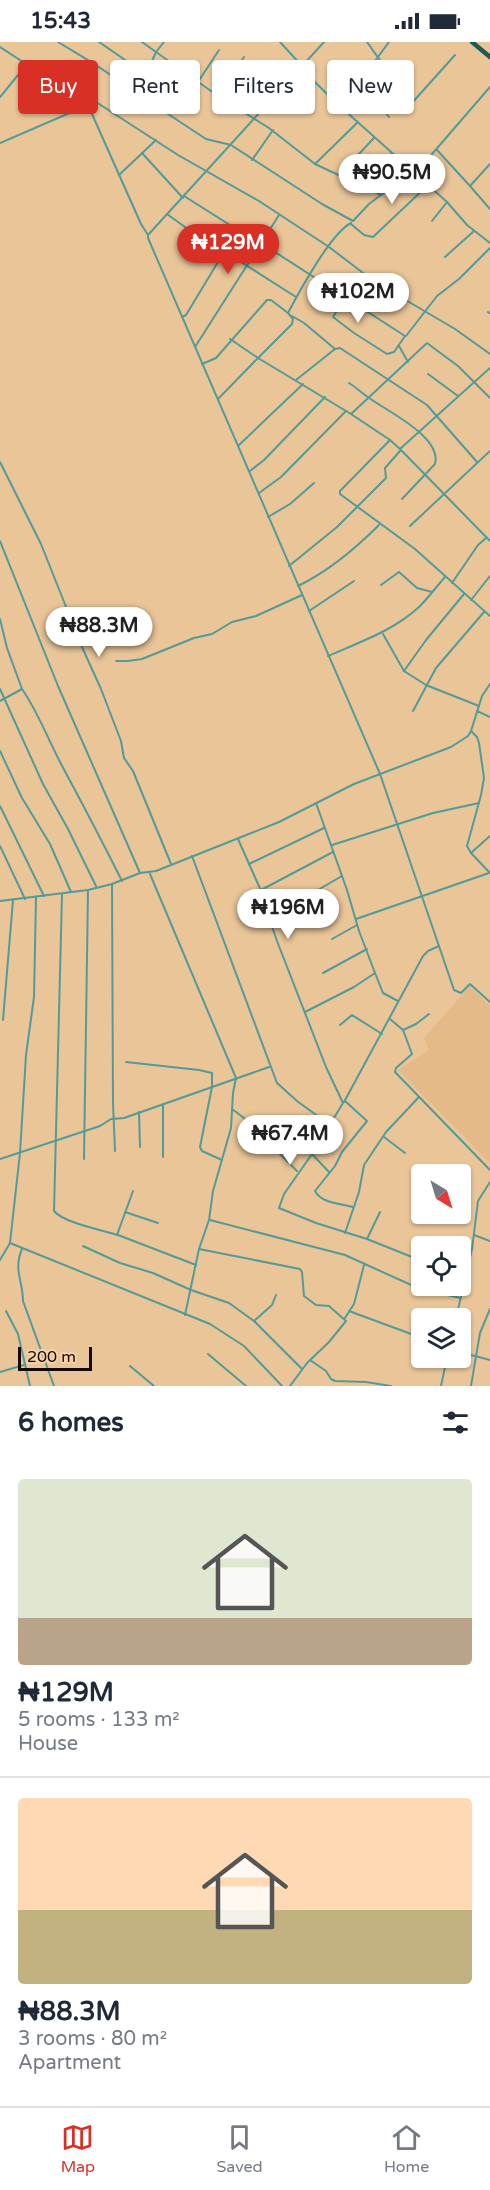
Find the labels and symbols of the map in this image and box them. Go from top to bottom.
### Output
pin: ₦90.5M [343,154,441,205]
pin: ₦129M [186,224,270,275]
pin: ₦102M [316,273,400,324]
pin: ₦88.3M [50,607,148,658]
pin: ₦196M [246,889,330,940]
pin: ₦67.4M [241,1115,339,1166]
north arrow [411,1164,471,1224]
scale bar [18,1344,92,1372]

